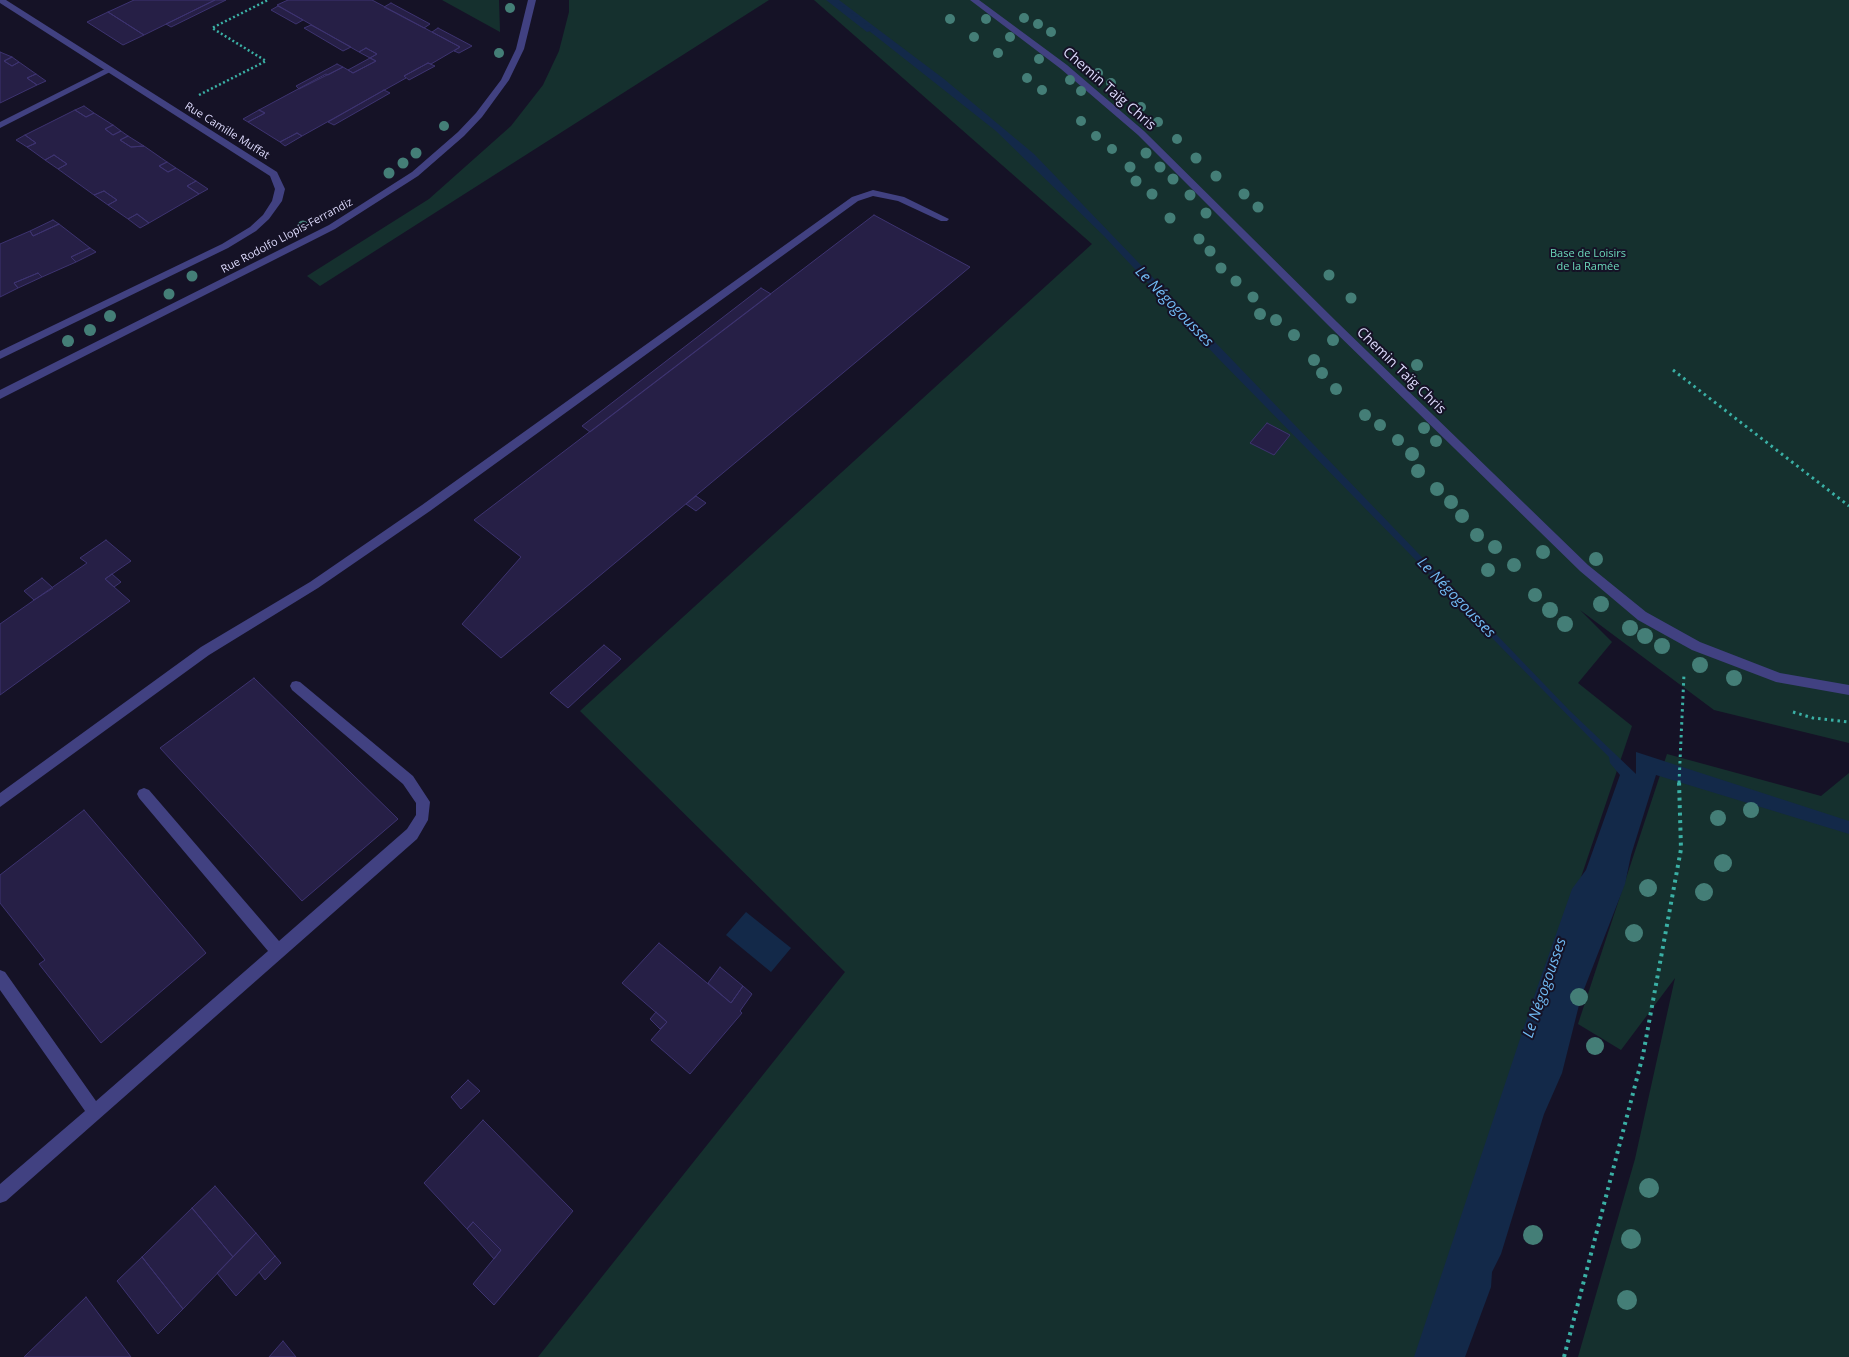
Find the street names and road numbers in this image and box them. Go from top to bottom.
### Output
street label: Chemin Taïg Chris [1059,44,1159,134]
street label: Rue Camille Muffat [182,100,272,162]
street label: Rue Rodolfo Llopis-Ferrandiz [219,196,355,276]
street label: Chemin Taïg Chris [1353,324,1449,418]

